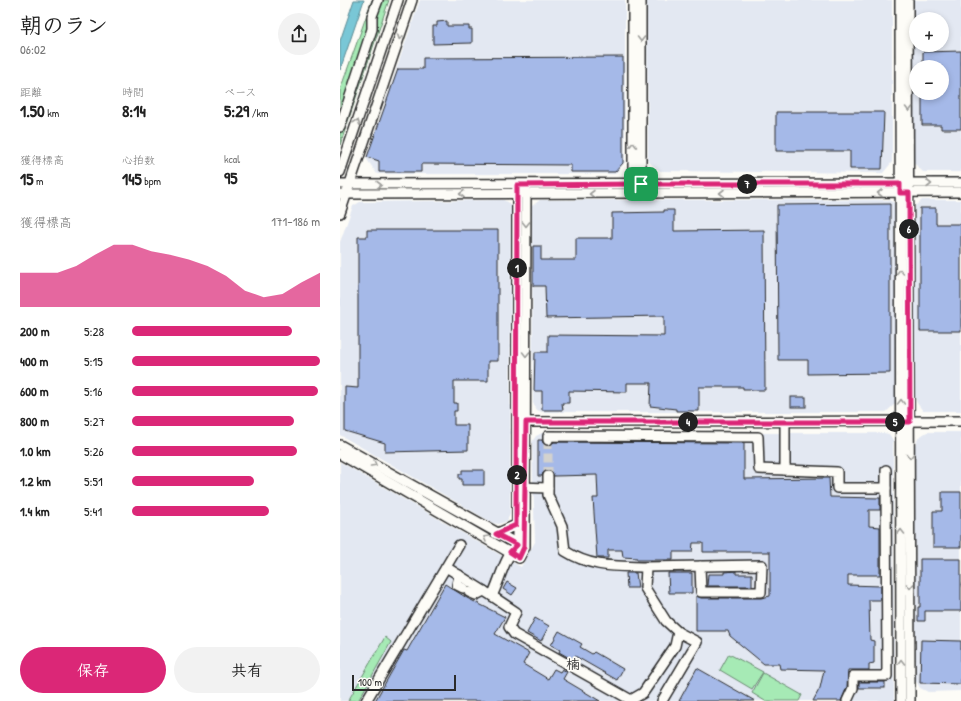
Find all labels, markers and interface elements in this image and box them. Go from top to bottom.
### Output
text: 朝のラン [20,10,108,40]
map controls [909,12,949,100]
button: + [909,12,949,52]
button: share [278,13,320,55]
one-way arrow [396,33,405,40]
one-way arrow [637,36,645,42]
text: 06:02 [20,40,46,58]
button: − [909,60,949,100]
text: 距離 [20,85,42,99]
text: 時間 [122,85,144,99]
text: ペース [224,85,256,99]
text: 1.50 [20,99,45,122]
text: 8:14 [122,99,146,122]
text: 5:29 [224,99,249,122]
text: km [45,106,59,120]
text: /km [249,106,269,120]
one-way arrow [905,106,913,112]
one-way arrow [352,119,361,126]
one-way arrow [629,142,637,148]
text: kcal [224,152,240,166]
text: 獲得標高 [20,153,64,167]
text: 心拍数 [122,153,155,167]
text: 95 [224,166,237,189]
text: 15 [20,167,33,190]
text: 145 [122,167,142,190]
pin [624,167,658,201]
icon: arrive [630,173,652,195]
text: m [33,174,43,188]
text: bpm [142,174,161,188]
pin: 7 [737,174,757,194]
text: 7 [744,177,750,191]
one-way arrow [926,180,932,188]
one-way arrow [376,181,382,189]
one-way arrow [719,189,725,197]
one-way arrow [877,189,883,197]
one-way arrow [459,190,465,198]
one-way arrow [589,190,595,198]
text: 171–186 m [271,212,320,230]
text: 獲得標高 [20,213,72,231]
pin: 6 [899,219,919,239]
one-way arrow [522,221,530,227]
text: 6 [907,222,911,236]
pin: 1 [507,258,527,278]
text: 1 [515,261,519,275]
one-way arrow [896,269,904,275]
text: 200 m [20,322,50,340]
text: 5:28 [84,322,104,340]
one-way arrow [522,351,530,357]
text: 400 m [20,352,48,370]
text: 5:15 [84,352,103,370]
text: 600 m [20,382,49,400]
text: 5:16 [84,382,102,400]
one-way arrow [897,399,905,405]
text: 800 m [20,412,49,430]
text: 5:27 [84,412,105,430]
pin: 4 [678,412,698,432]
pin: 5 [885,412,905,432]
text: 4 [686,415,690,429]
text: 5 [893,415,897,429]
text: 1.0 km [20,442,51,460]
text: 5:26 [84,442,104,460]
one-way arrow [906,453,914,459]
one-way arrow [370,459,377,466]
pin: 2 [507,465,527,485]
text: 2 [514,468,520,482]
text: 1.2 km [20,472,51,490]
text: 5:51 [84,472,103,490]
text: 1.4 km [20,502,50,520]
text: 5:41 [84,502,102,520]
one-way arrow [897,529,905,535]
one-way arrow [483,535,490,543]
one-way arrow [906,583,914,589]
button: 保存 [20,647,166,693]
button: 共有 [174,647,320,693]
district label: 楠 [566,654,580,673]
one-way arrow [897,659,905,665]
scale bar [352,673,456,692]
text: 100 m [358,675,382,689]

